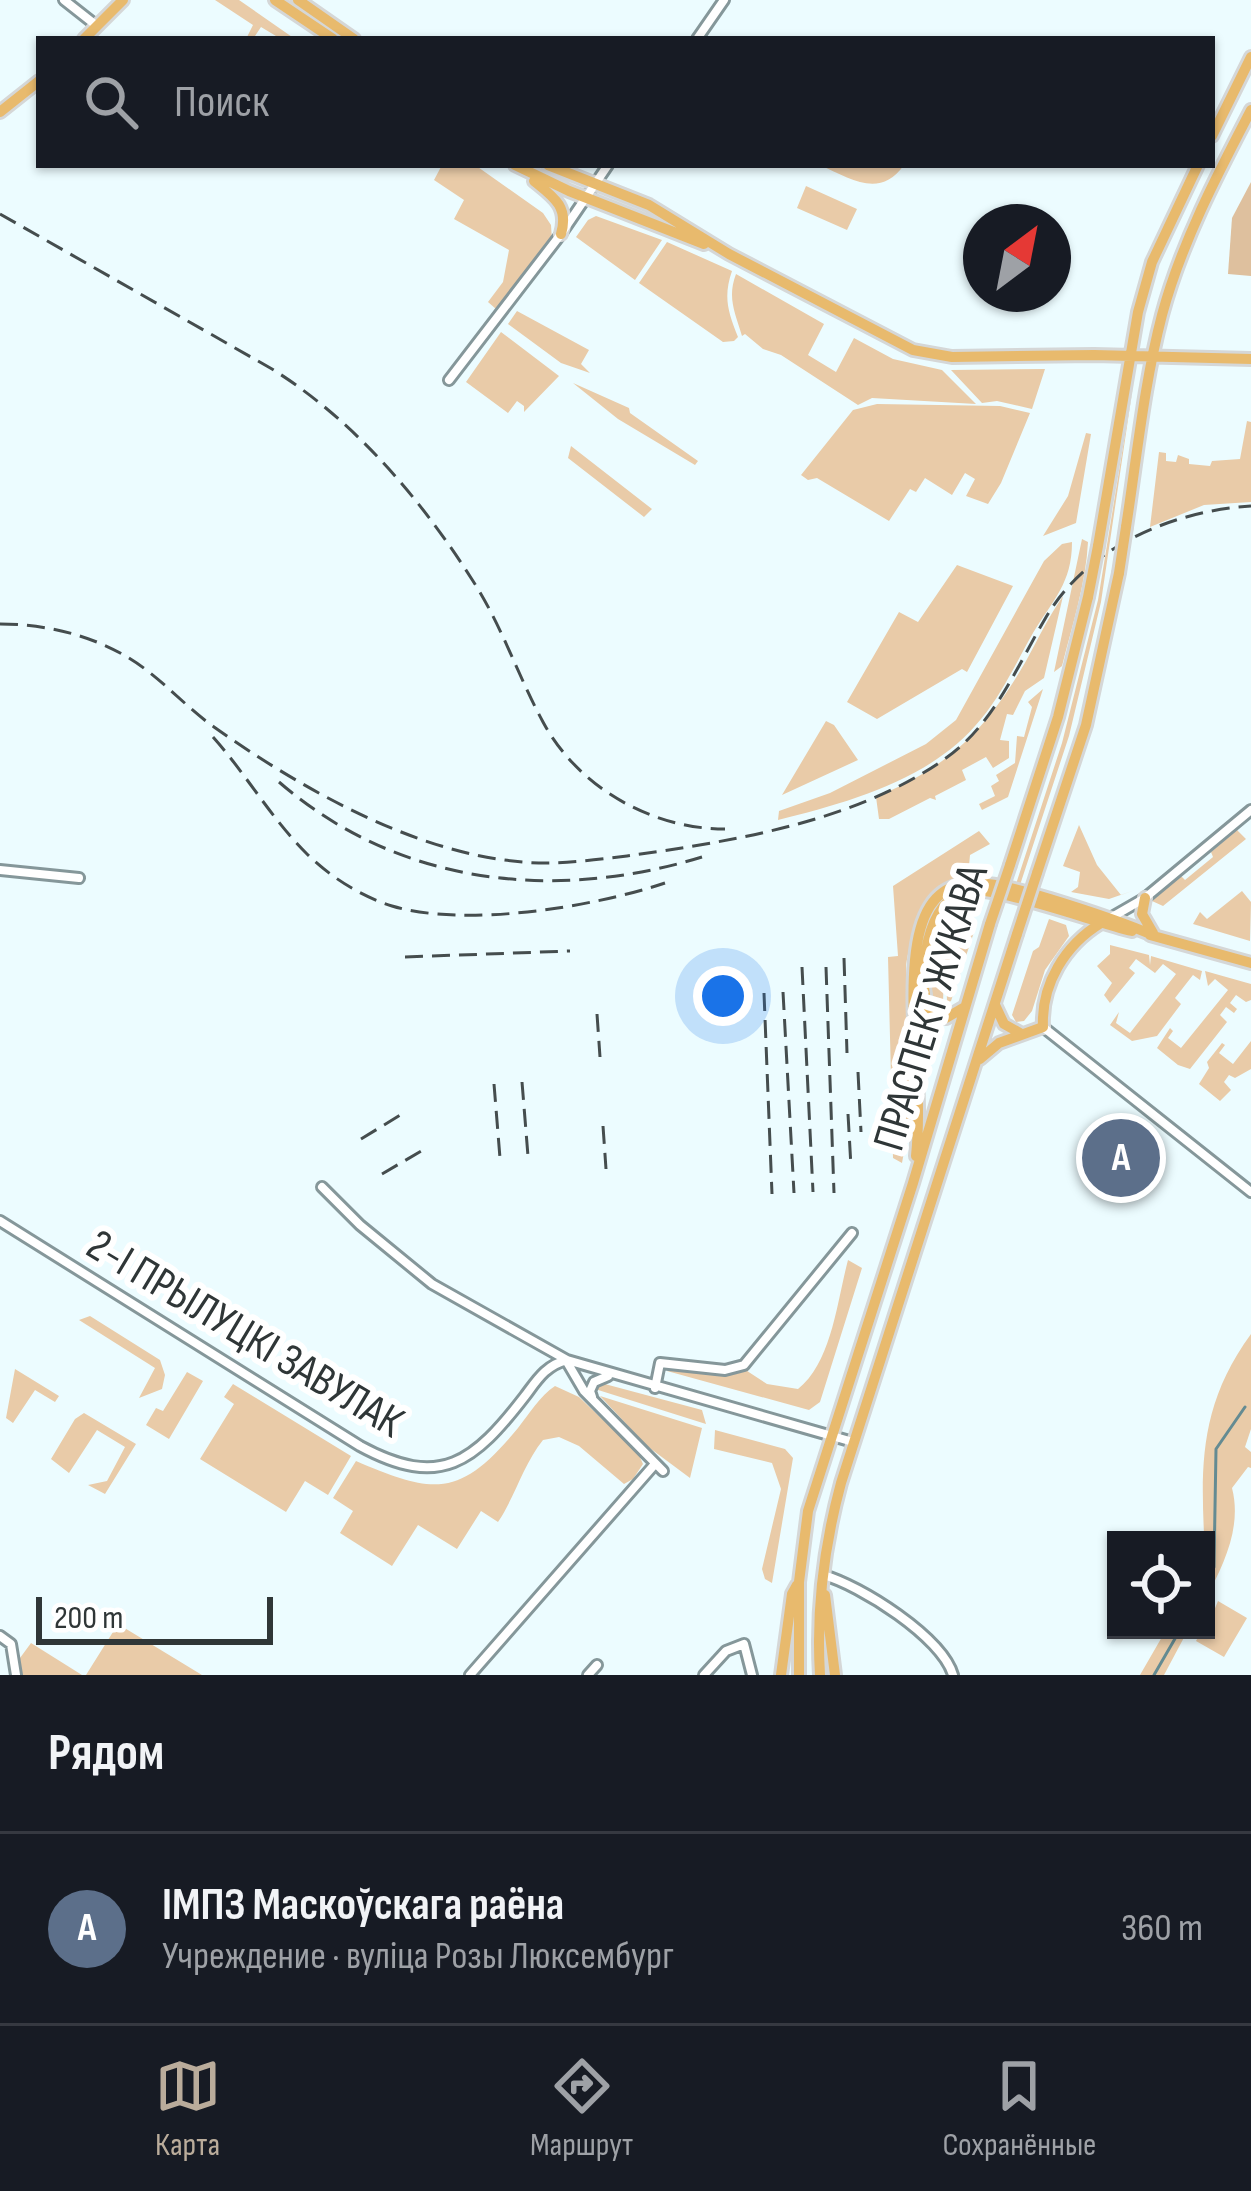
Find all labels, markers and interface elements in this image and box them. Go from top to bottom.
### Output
search box [36,36,1215,168]
icon: search [78,69,144,135]
text: Поиск [174,75,269,130]
north arrow [963,204,1071,312]
street label: ПРАСПЕКТ ЖУКАВА [862,857,1001,1157]
your location [693,966,753,1026]
pin: A [1082,1113,1160,1203]
street label: 2-І ПРЫЛУЦКІ ЗАВУЛАК [77,1218,414,1451]
map controls [1107,1531,1215,1639]
button: locate [1107,1531,1215,1639]
scale bar [36,1591,273,1644]
text: 200 m [54,1598,123,1638]
text: Рядом [48,1723,164,1784]
text: ІМПЗ Маскоўскага раёна [162,1878,564,1933]
text: A [78,1905,96,1952]
text: 360 m [1121,1905,1203,1952]
text: Учреждение · вуліца Розы Люксембург [162,1933,674,1980]
tab: Карта [155,2053,221,2165]
tab: Маршрут [530,2053,633,2165]
tab: Сохранённые [942,2053,1096,2165]

